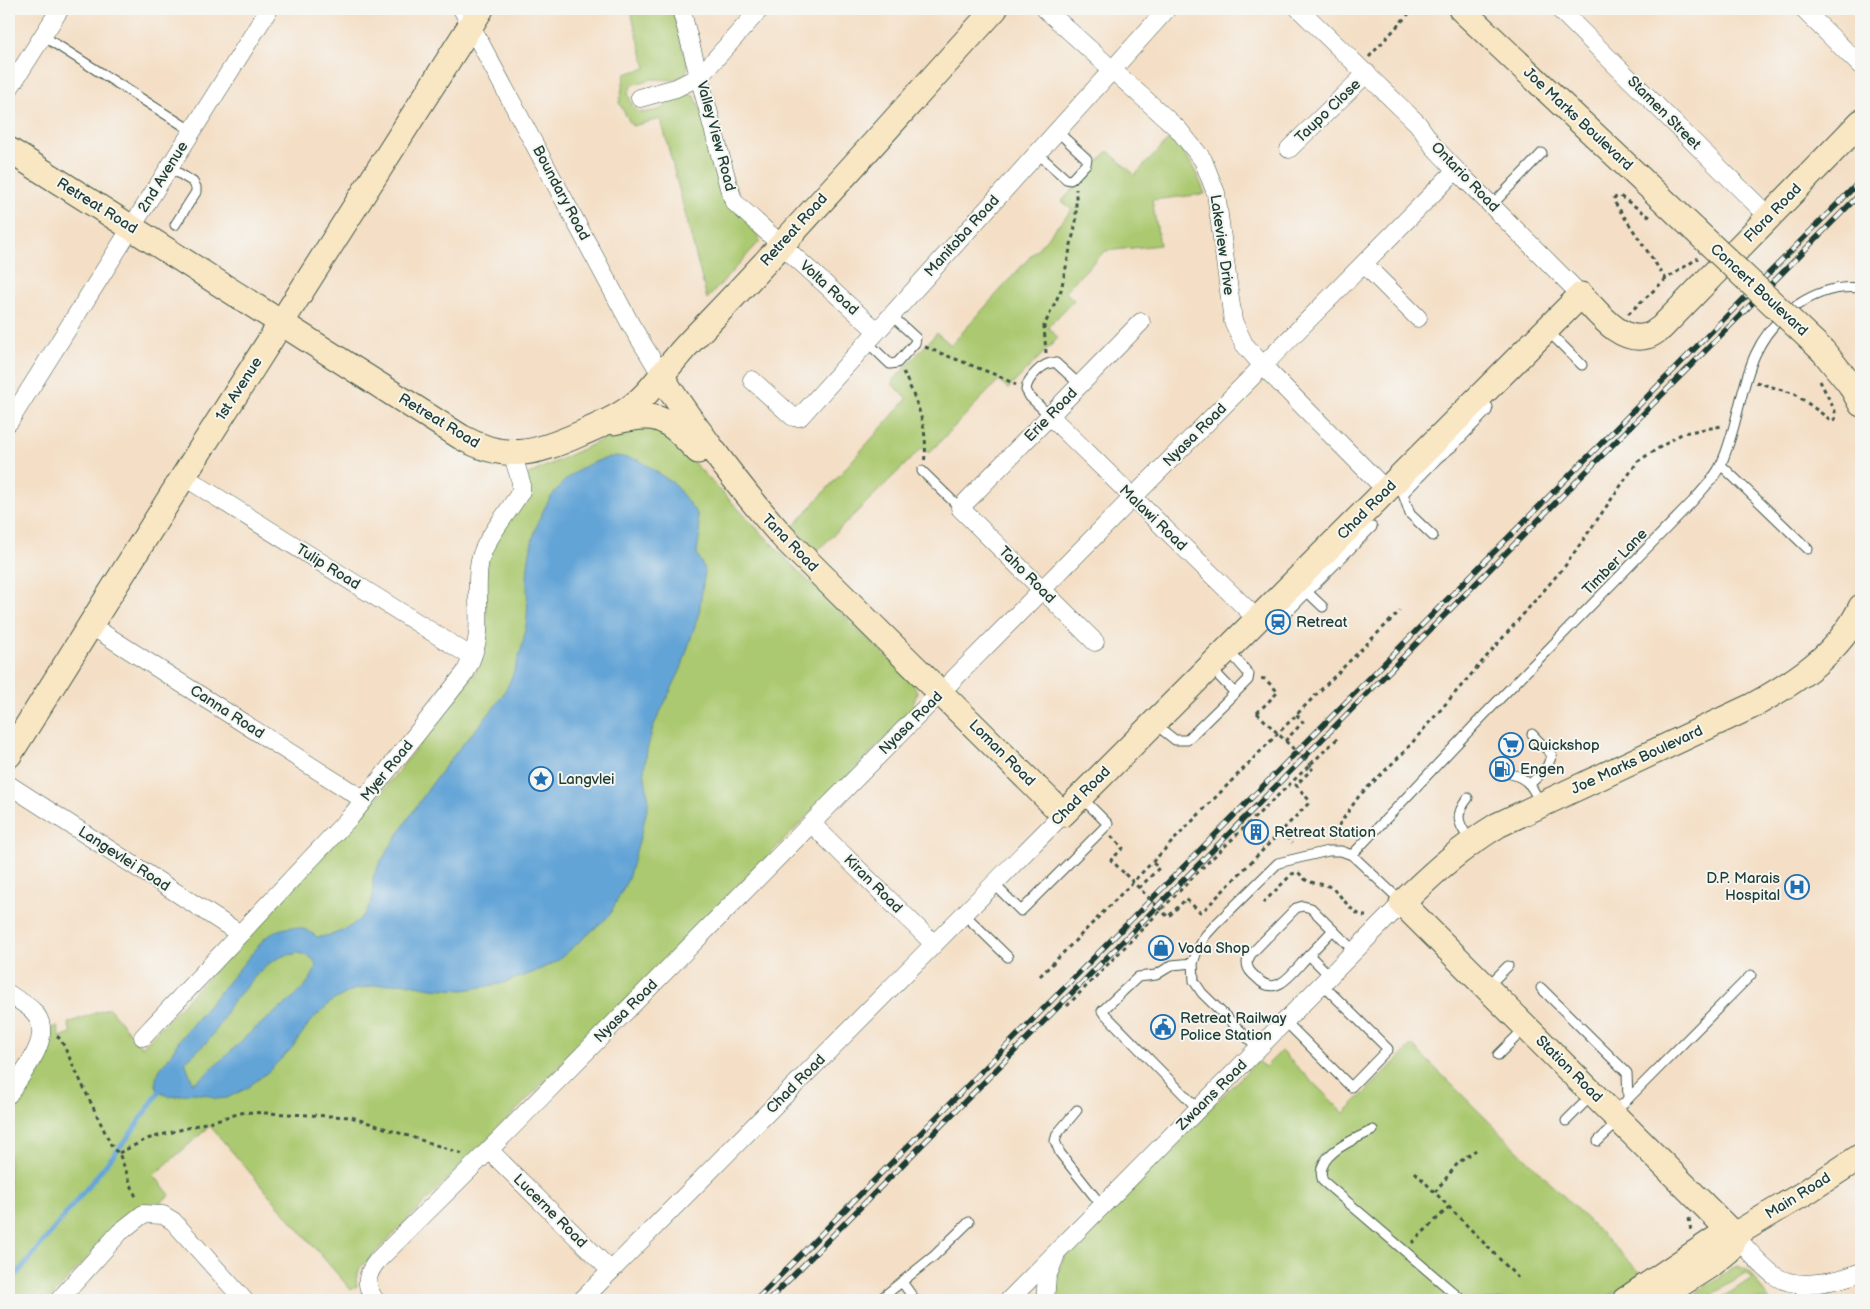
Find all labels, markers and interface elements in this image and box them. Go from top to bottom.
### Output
street label: Joe Marks Boulevard [1519,63,1637,175]
street label: Stamen Street [1623,72,1705,154]
street label: Taupo Close [1291,75,1365,147]
street label: Valley View Road [692,79,740,193]
street label: 2nd Avenue [134,138,192,216]
street label: Ontario Road [1427,138,1503,216]
street label: Boundary Road [528,142,594,244]
street label: Retreat Road [53,174,141,238]
street label: Flora Road [1740,180,1806,246]
street label: Retreat Road [756,190,832,270]
street label: Manitoba Road [920,191,1004,281]
street label: Lakeview Drive [1206,193,1238,297]
street label: Concert Boulevard [1706,240,1812,340]
street label: Volta Road [796,257,862,319]
street label: 1st Avenue [211,353,267,424]
street label: Erie Road [1021,384,1081,446]
street label: Retreat Road [395,389,483,453]
street label: Nyasa Road [1159,399,1231,471]
street label: Chad Road [1333,476,1401,544]
street label: Malawi Road [1115,481,1191,555]
street label: Tana Road [758,510,822,576]
street label: Timber Lane [1579,525,1652,599]
street label: Tulip Road [292,540,364,594]
street label: Taho Road [994,542,1060,608]
station icon: Retreat [1265,609,1291,635]
place label: Retreat [1296,613,1348,632]
street label: Canna Road [186,681,268,743]
street label: Nyasa Road [875,687,947,759]
street label: Loman Road [965,716,1039,790]
street label: Joe Marks Boulevard [1568,721,1706,799]
supermarket icon: Quickshop [1498,732,1524,758]
street label: Myer Road [357,736,417,806]
place label: Quickshop [1528,736,1600,755]
fuel station icon: Engen [1489,756,1515,782]
place label: Engen [1520,760,1564,779]
street label: Chad Road [1047,762,1115,830]
place icon: Langvlei [528,766,554,792]
place label: Langvlei [558,770,615,789]
building icon: Retreat Station [1243,819,1269,845]
street label: Langevlei Road [74,822,174,896]
place label: Retreat Station [1274,823,1376,842]
street label: Kiran Road [840,851,906,917]
place label: D.P. Marais Hospital [1706,869,1781,905]
hospital icon: D.P. Marais Hospital [1784,874,1810,900]
shop icon: Voda Shop [1148,935,1174,961]
place label: Voda Shop [1178,939,1250,958]
street label: Nyasa Road [590,975,662,1047]
place label: Retreat Railway Police Station [1180,1009,1287,1045]
public building icon: Retreat Railway Police Station [1150,1014,1176,1040]
street label: Station Road [1531,1031,1607,1107]
street label: Chad Road [762,1050,830,1118]
street label: Zwaans Road [1172,1056,1251,1135]
street label: Main Road [1762,1168,1834,1224]
street label: Lucerne Road [509,1170,591,1252]

